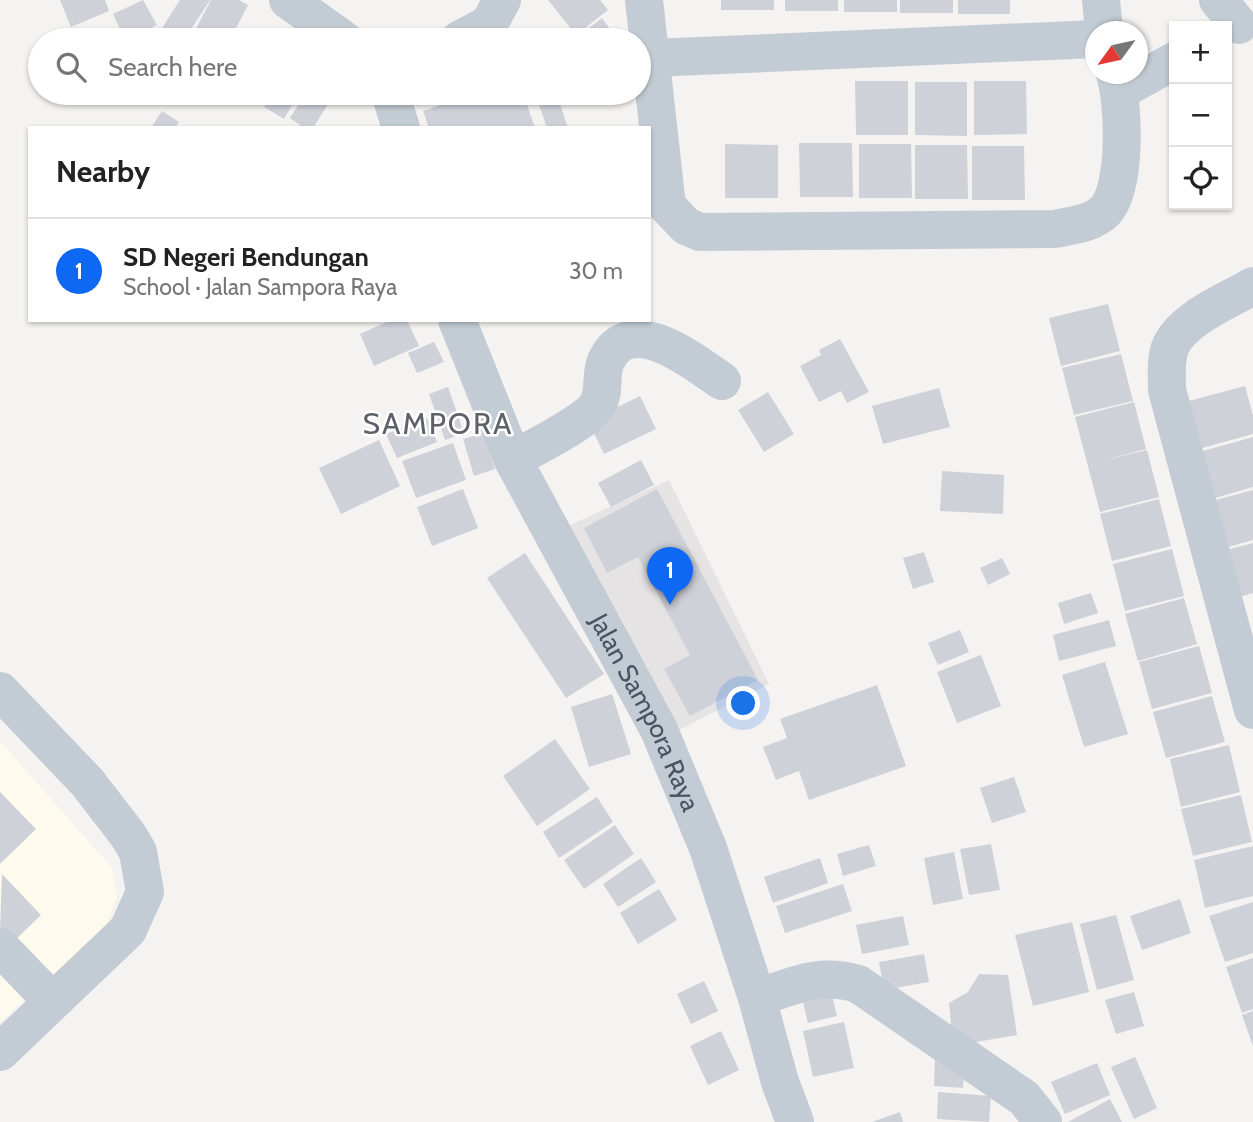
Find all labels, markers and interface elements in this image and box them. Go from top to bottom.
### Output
north arrow [1085,21,1148,84]
map controls [1169,21,1232,210]
button: + [1169,21,1232,84]
search box [28,28,651,105]
icon: search [52,48,90,86]
text: Search here [108,51,237,83]
button: − [1169,84,1232,147]
button: locate [1169,147,1232,210]
text: Nearby [56,153,150,190]
text: SD Negeri Bendungan [123,241,369,273]
text: 1 [75,257,83,285]
text: 30 m [569,257,623,285]
text: School · Jalan Sampora Raya [123,273,397,301]
district label: SAMPORA [362,405,514,442]
pin: 1 [647,547,693,605]
street label: Jalan Sampora Raya [583,607,707,817]
your location [726,686,760,720]

